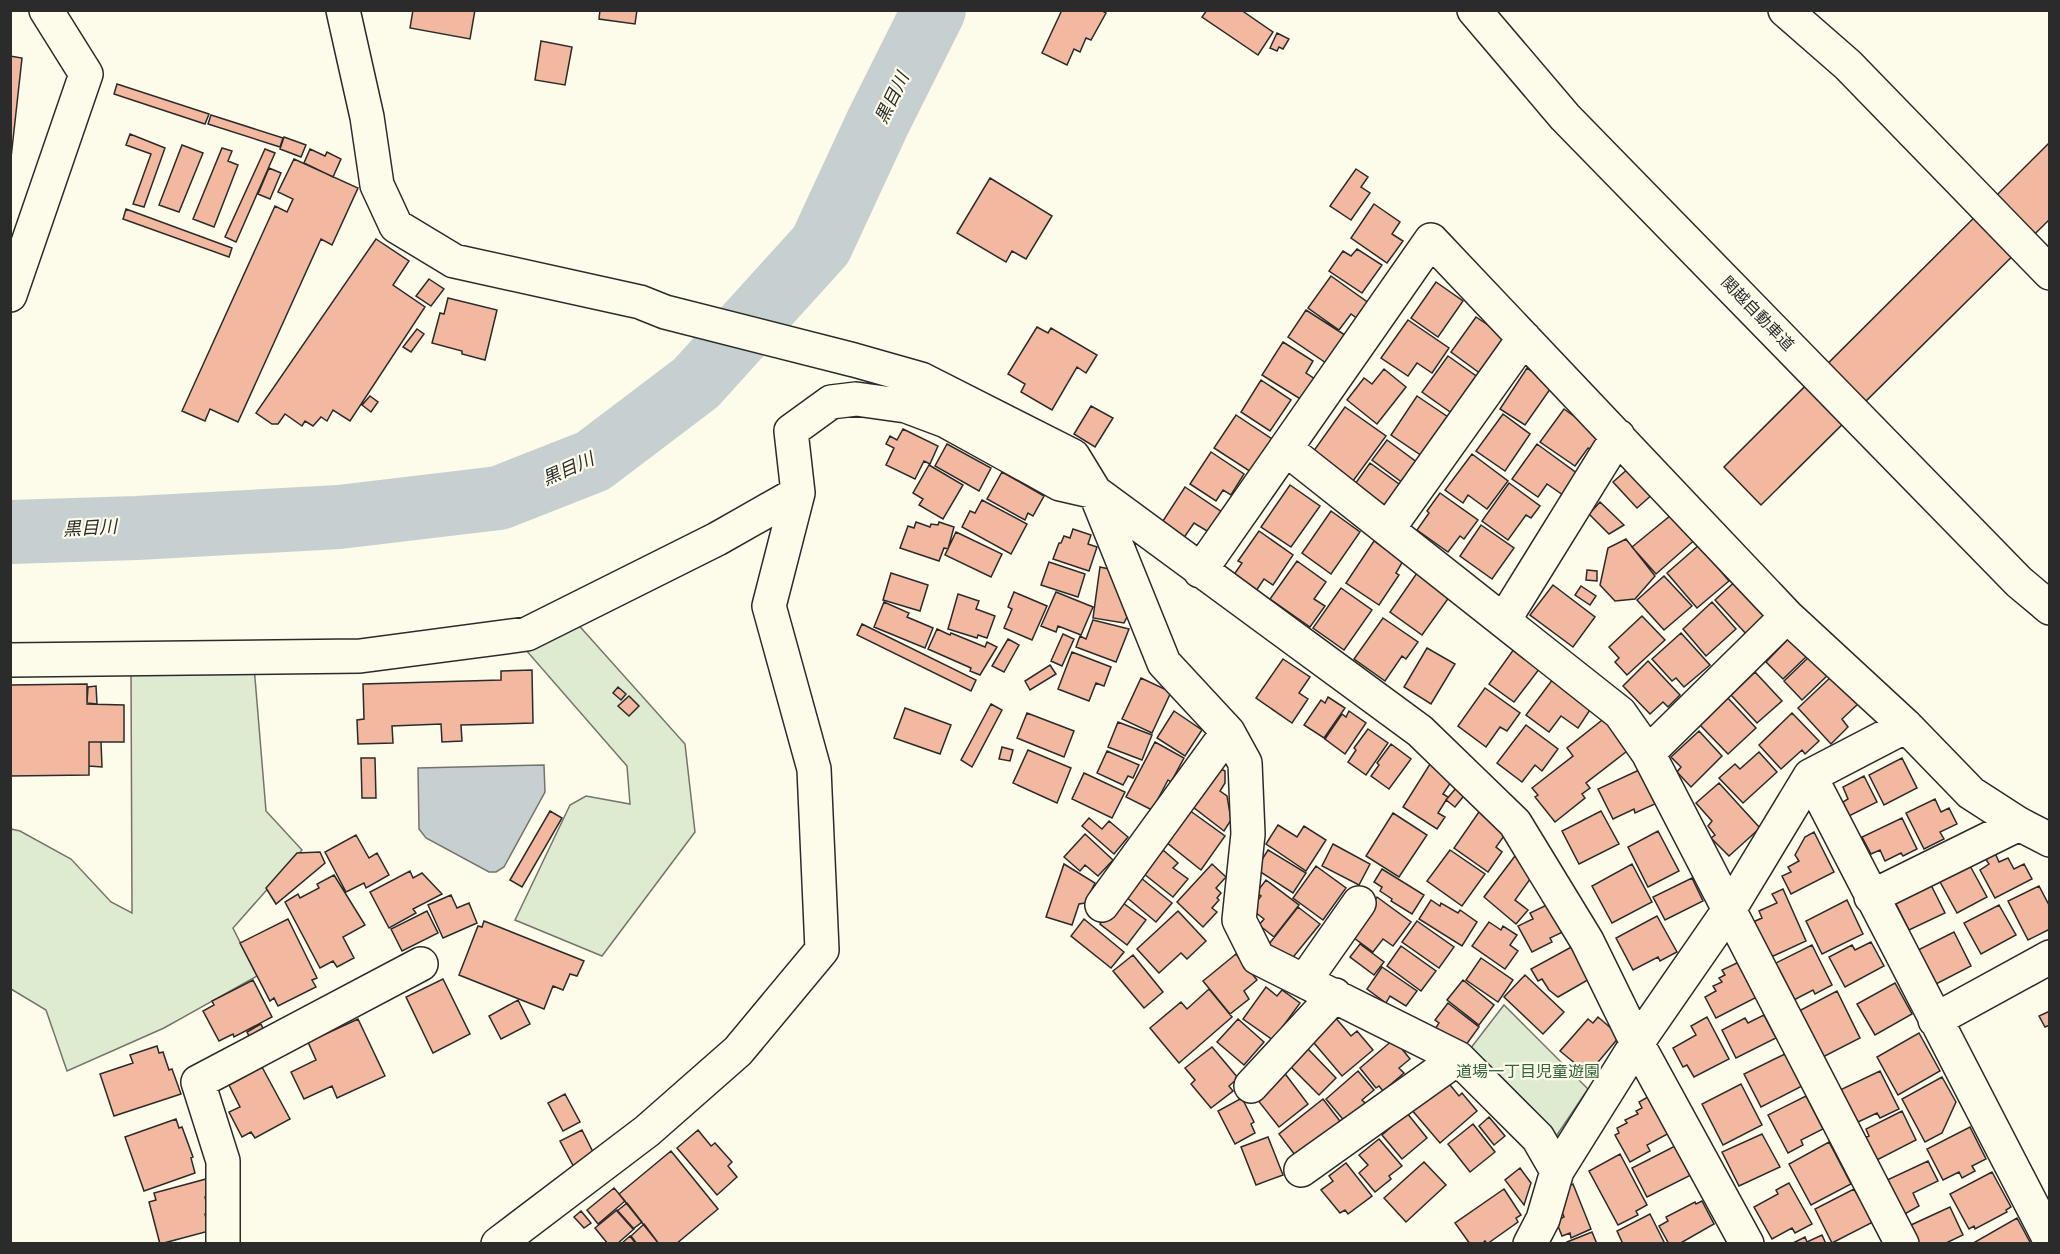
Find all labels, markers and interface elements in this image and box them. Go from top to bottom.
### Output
water label: 黒目川 [870,67,915,127]
street label: 関越自動車道 [1717,272,1798,354]
water label: 黒目川 [539,447,599,490]
water label: 黒目川 [62,515,120,540]
park label: 道場一丁目児童遊園 [1456,1062,1600,1081]

